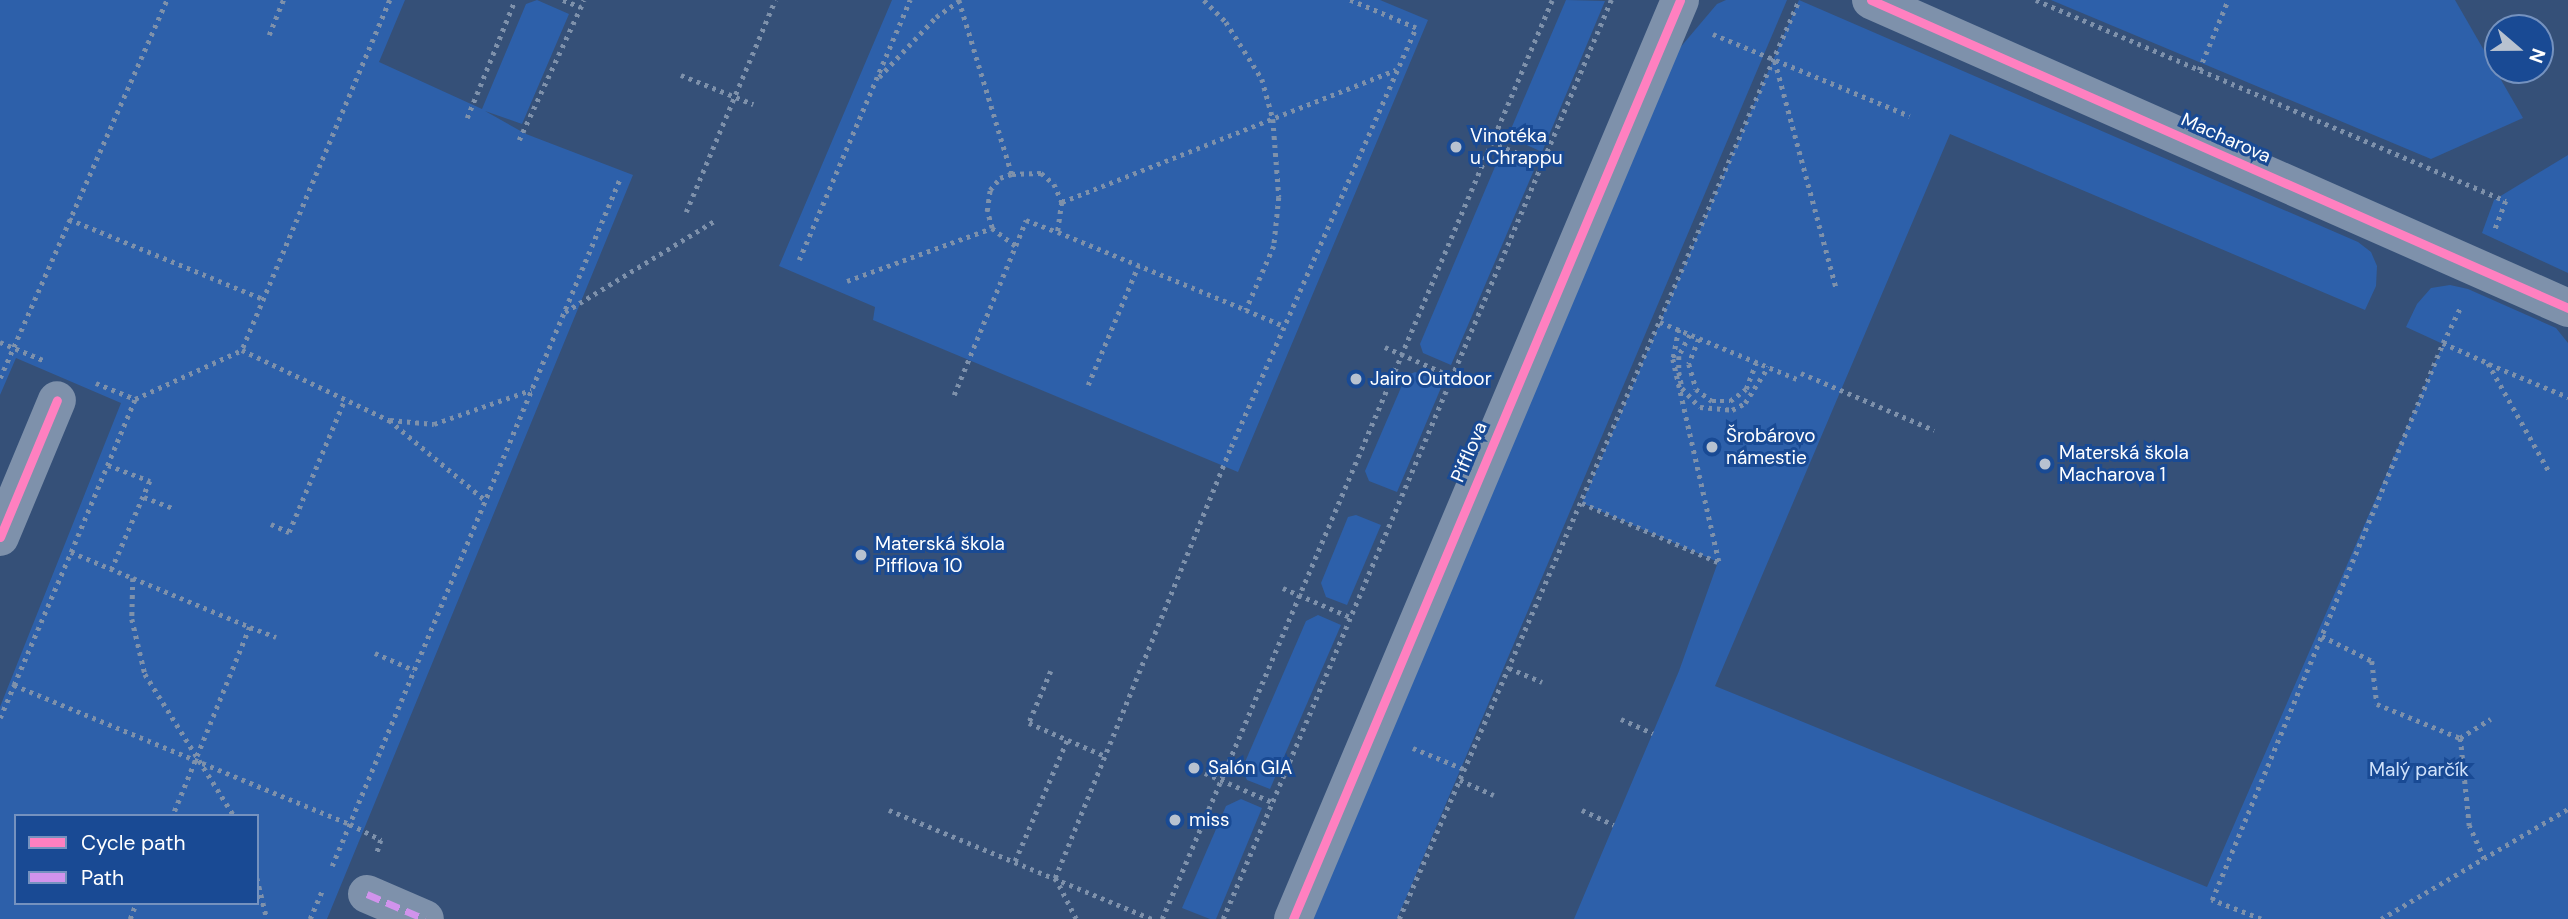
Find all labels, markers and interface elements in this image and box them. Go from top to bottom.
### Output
north arrow [2484,14,2554,84]
text: N [2523,45,2551,66]
street label: Macharova [2178,108,2274,168]
place label: Vinotéka u Chrappu [1470,125,1563,169]
marker: Vinotéka u Chrappu [1448,139,1464,155]
place label: Jairo Outdoor [1370,368,1492,390]
marker: Jairo Outdoor [1348,371,1364,387]
street label: Pifflova [1446,418,1492,486]
place label: Šrobárovo námestie [1726,425,1815,469]
marker: Šrobárovo námestie [1704,439,1720,455]
place label: Materská škola Macharova 1 [2059,442,2189,486]
marker: Materská škola Macharova 1 [2037,456,2053,472]
place label: Materská škola Pifflova 10 [875,533,1005,577]
marker: Materská škola Pifflova 10 [853,547,869,563]
place label: Salón GIA [1208,757,1292,779]
park label: Malý parčík [2369,759,2469,781]
marker: Salón GIA [1186,760,1202,776]
place label: miss [1189,809,1230,831]
marker: miss [1167,812,1183,828]
legend [14,814,259,905]
text: Cycle path [81,829,186,857]
text: Path [81,864,124,892]

